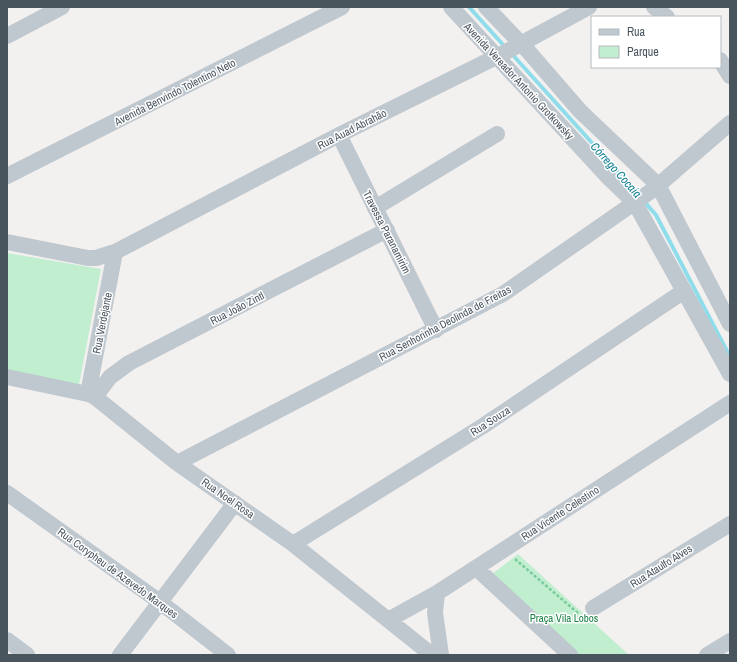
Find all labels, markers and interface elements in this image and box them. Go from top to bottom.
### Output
legend [591,16,721,68]
street label: Avenida Vereador Antonio Grotkowsky [460,19,577,143]
text: Rua [627,24,646,40]
text: Parque [627,44,659,60]
street label: Avenida Benvindo Tolentino Neto [111,55,238,129]
street label: Rua Auad Abrahão [315,106,389,152]
water label: Córrego Cocaia [587,139,646,202]
street label: Travessa Paranamirim [360,188,414,276]
street label: Rua Senhorinha Deolinda de Freitas [377,282,514,364]
street label: Rua João Zintl [208,288,266,328]
street label: Rua Verdejante [89,291,115,355]
street label: Rua Souza [467,403,513,439]
street label: Rua Noel Rosa [199,475,257,521]
street label: Rua Vicente Celestino [518,483,602,543]
street label: Rua Corypheu de Azevedo Marques [55,525,181,622]
street label: Rua Ataulfo Alves [627,541,695,591]
park label: Praça Vila Lobos [530,611,599,625]

